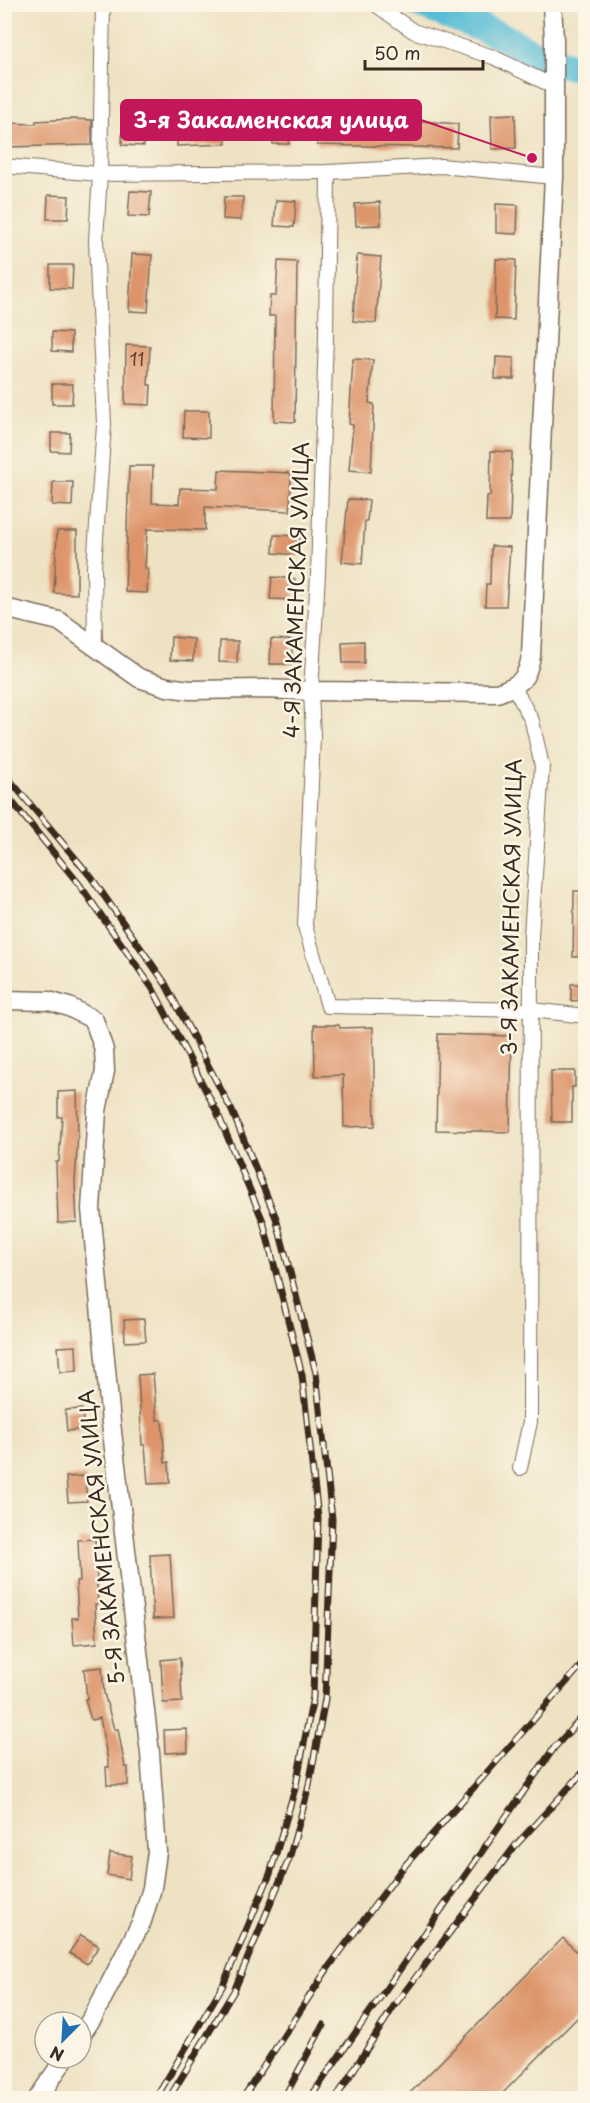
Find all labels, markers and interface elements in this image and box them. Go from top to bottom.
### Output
scale bar [365,33,484,71]
text: 50 m [374,39,421,66]
callout: 3-я Закаменская улица [121,100,421,140]
text: 3-я Закаменская улица [133,102,410,135]
house number: 11 [129,345,145,372]
street label: 4-Я ЗАКАМЕНСКАЯ УЛИЦА [274,441,316,739]
street label: 3-Я ЗАКАМЕНСКАЯ УЛИЦА [491,758,529,1056]
street label: 5-Я ЗАКАМЕНСКАЯ УЛИЦА [69,1388,131,1686]
north arrow [33,2010,93,2070]
text: N [46,2041,67,2068]

